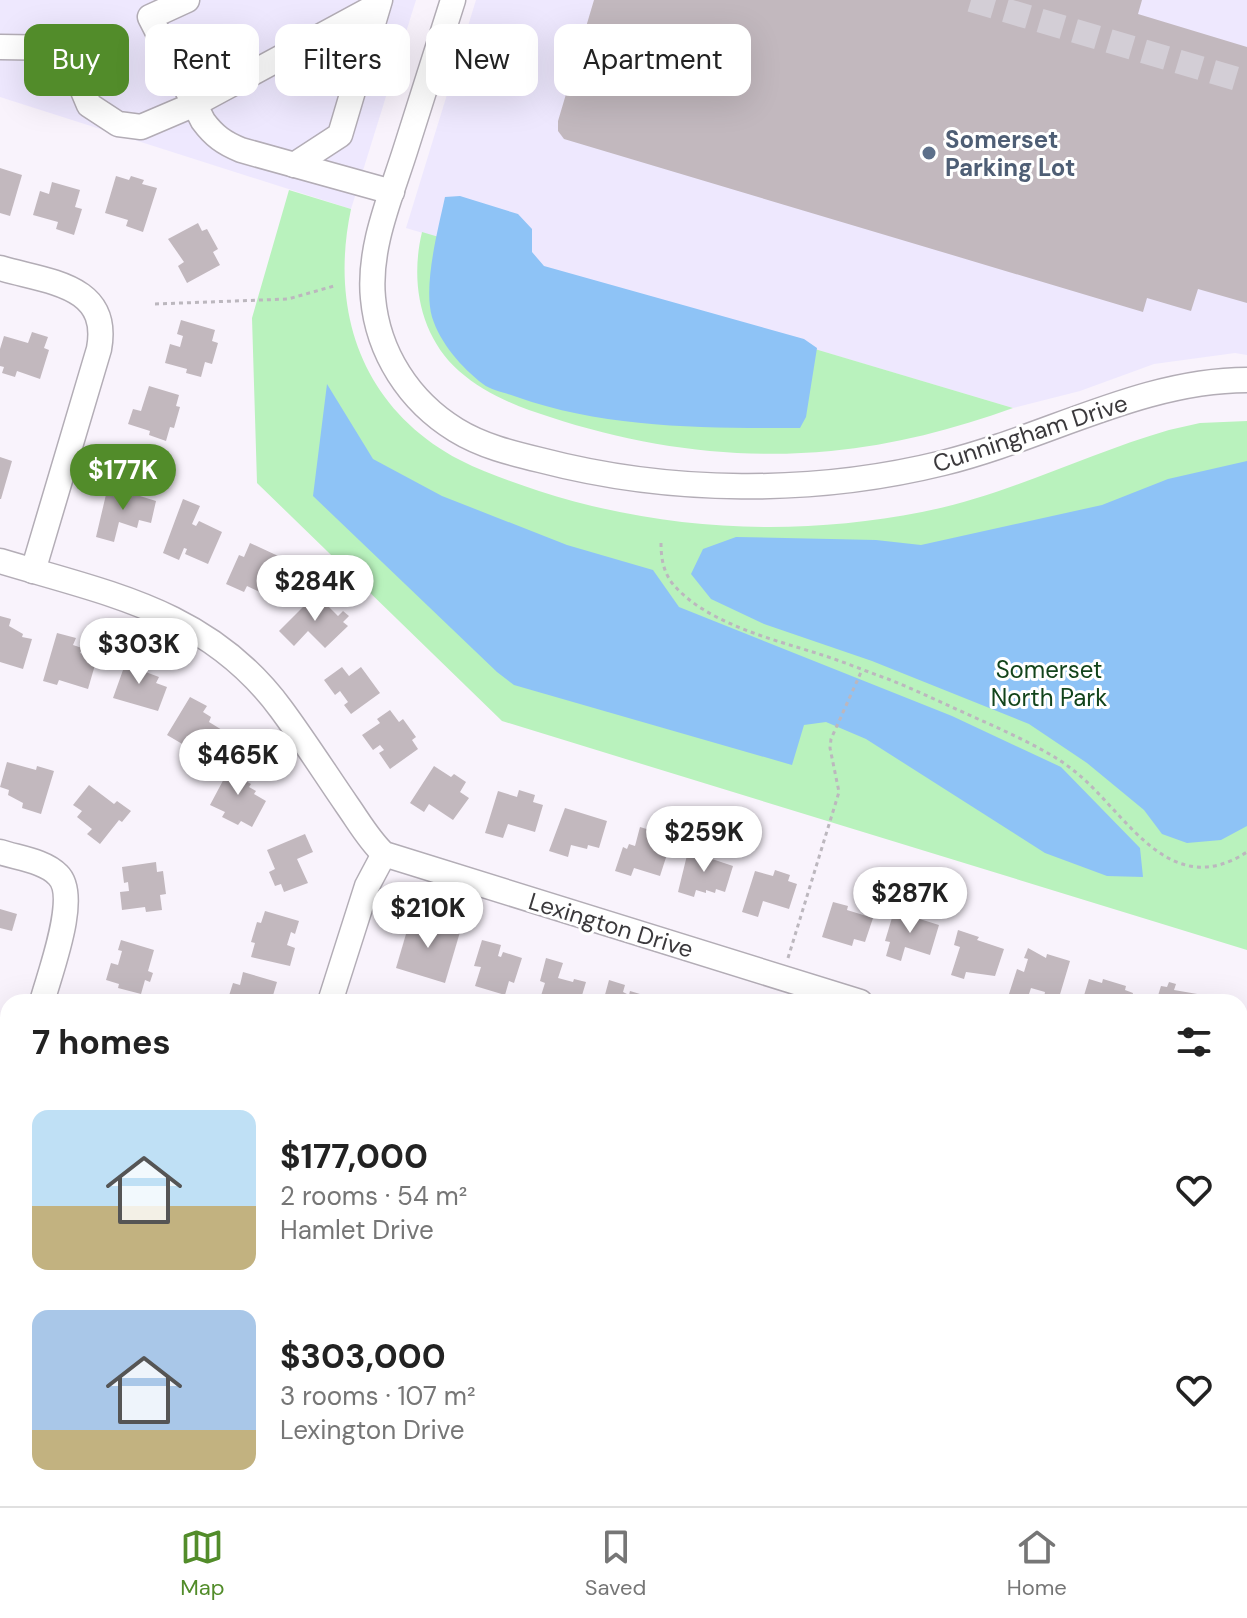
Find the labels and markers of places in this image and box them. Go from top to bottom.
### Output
place label: Somerset Parking Lot [945,124,1075,183]
marker: Somerset Parking Lot [920,144,938,162]
pin: $177K [67,444,179,512]
pin: $284K [259,555,371,623]
pin: $303K [83,618,195,686]
pin: $465K [182,729,294,797]
pin: $259K [648,806,760,874]
pin: $287K [854,867,966,935]
pin: $210K [372,882,484,950]

